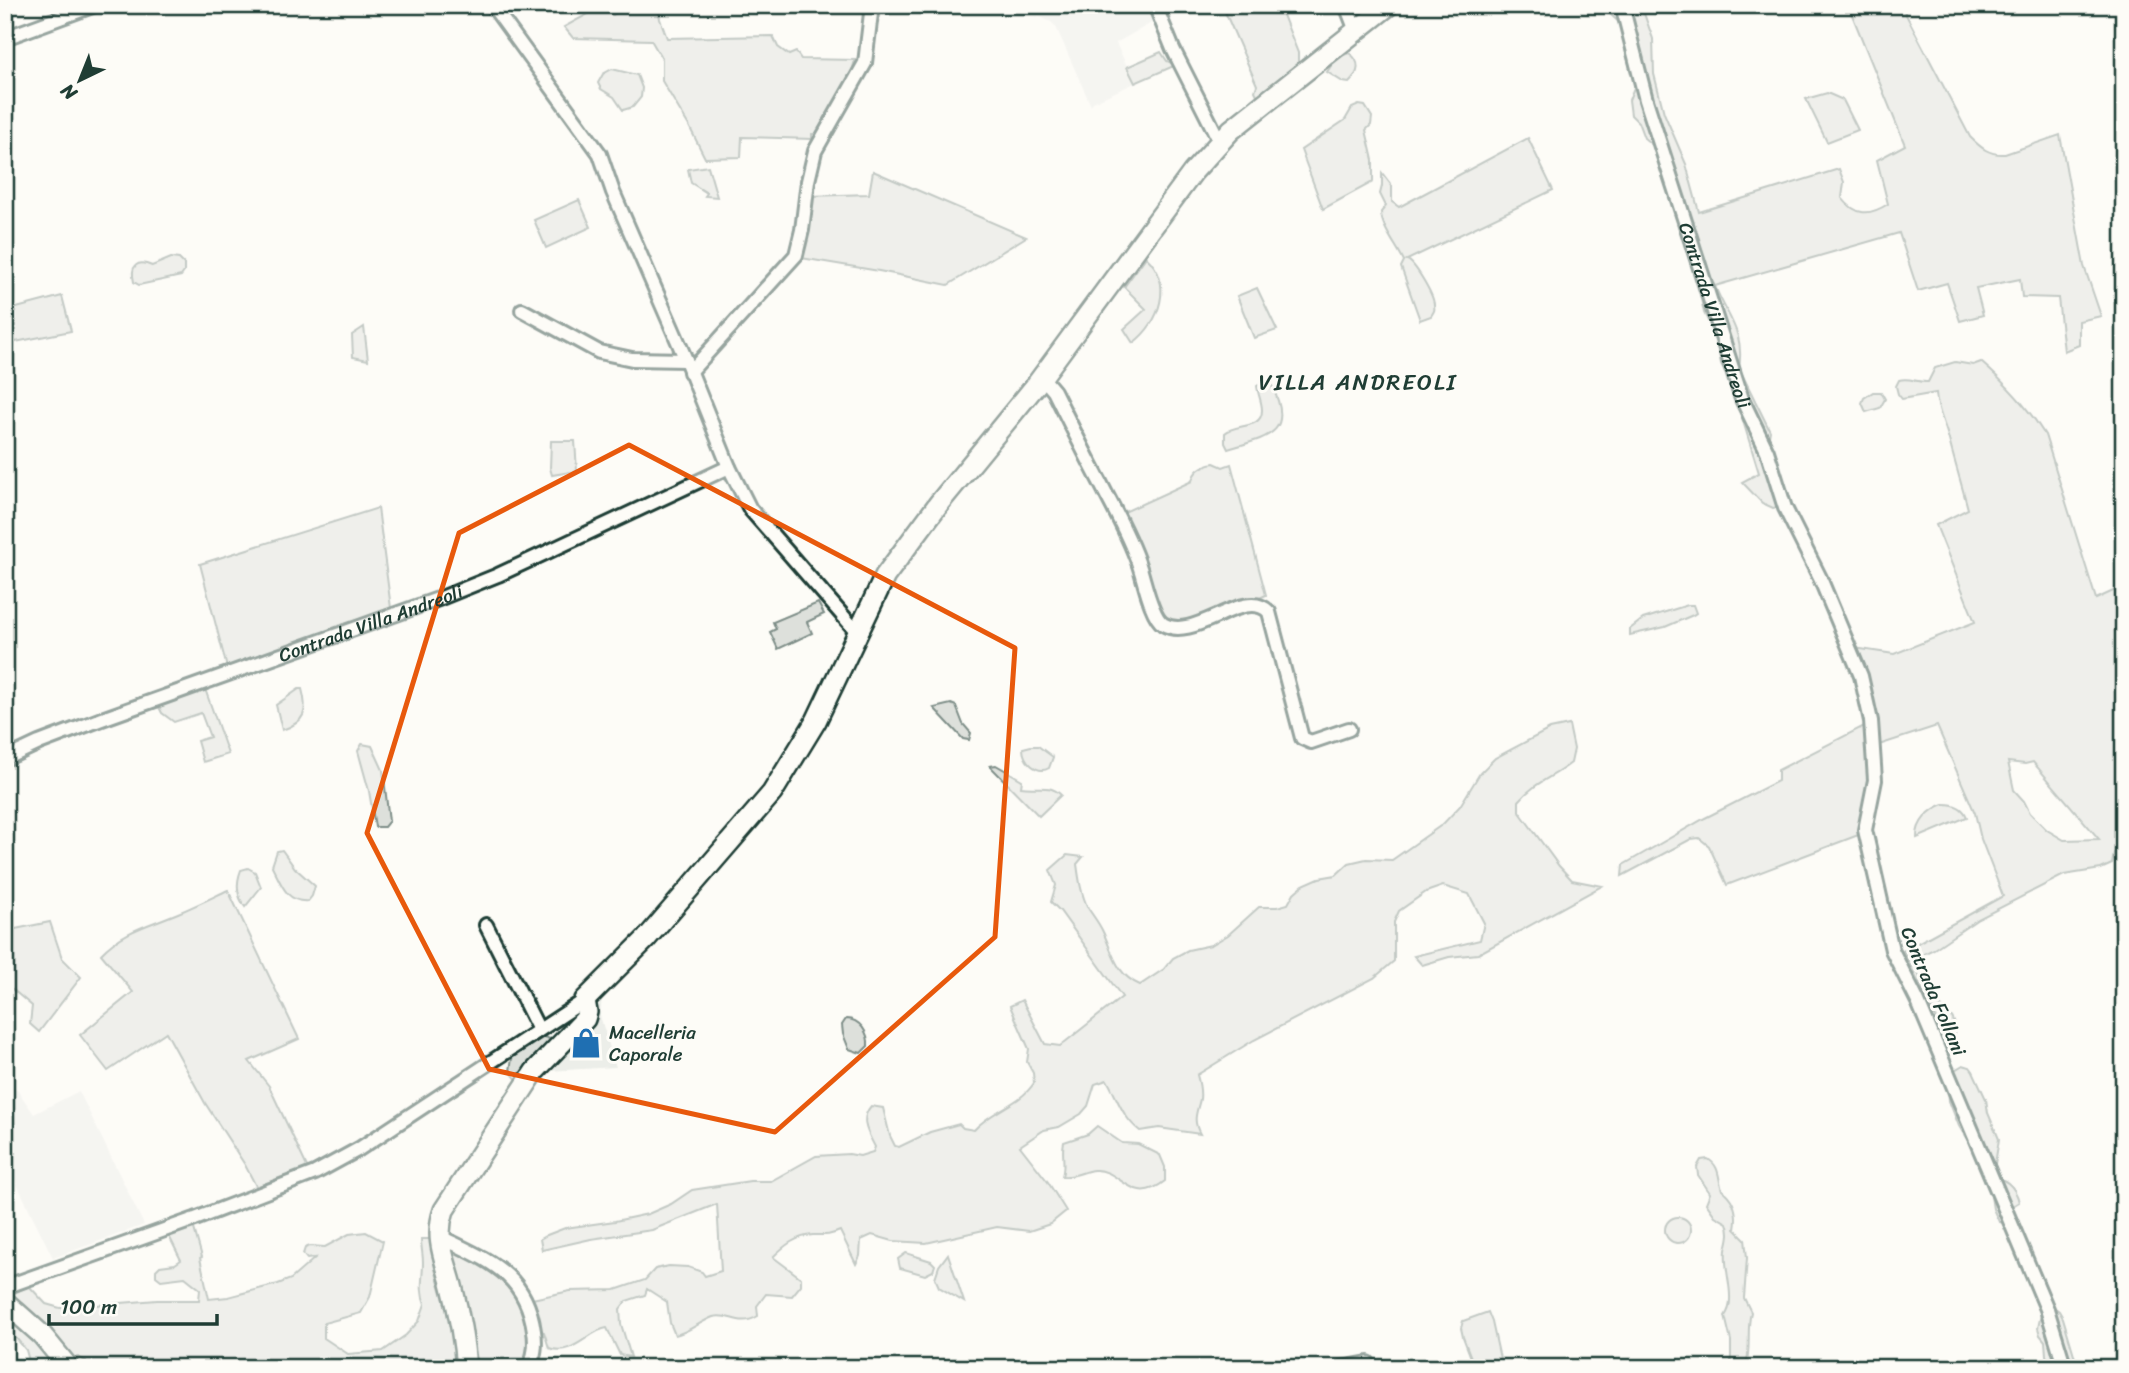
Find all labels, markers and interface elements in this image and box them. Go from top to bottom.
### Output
north arrow [46,46,116,116]
text: N [52,75,86,109]
street label: Contrada Villa Andreoli [1669,218,1761,415]
district label: VILLA ANDREOLI [1258,362,1458,403]
street label: Contrada Villa Andreoli [274,575,468,672]
street label: Contrada Follani [1891,921,1976,1062]
place label: Macelleria Caporale [609,1016,696,1071]
shop icon: Macelleria Caporale [569,1026,603,1060]
scale bar [49,1282,217,1326]
text: 100 m [60,1288,117,1326]

